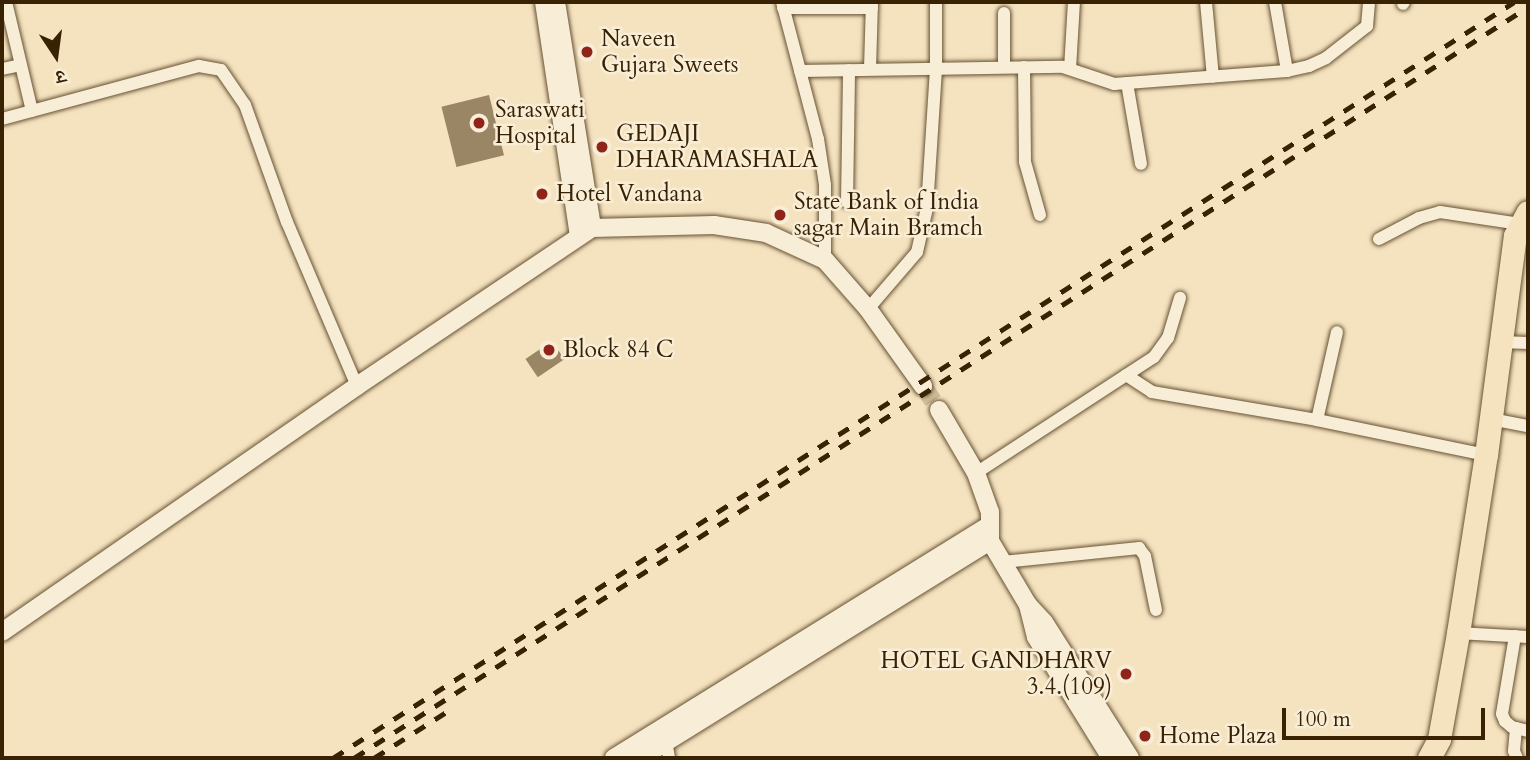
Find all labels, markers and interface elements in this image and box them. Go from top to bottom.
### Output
north arrow [21,21,91,91]
place label: Naveen Gujara Sweets [601,25,739,79]
marker: Naveen Gujara Sweets [579,44,595,60]
text: उ [53,63,68,90]
place label: Saraswati Hospital [495,96,585,150]
marker: Saraswati Hospital [469,113,489,133]
place label: GEDAJI DHARAMASHALA [616,120,818,174]
marker: GEDAJI DHARAMASHALA [594,139,610,155]
place label: Hotel Vandana [556,180,703,208]
marker: Hotel Vandana [534,186,550,202]
place label: State Bank of India sagar Main Bramch [794,188,983,242]
marker: State Bank of India sagar Main Bramch [772,207,788,223]
place label: Block 84 C [563,336,673,364]
marker: Block 84 C [541,342,557,358]
place label: HOTEL GANDHARV 3.4.(109) [880,647,1112,701]
marker: HOTEL GANDHARV 3.4.(109) [1118,666,1134,682]
scale bar [1285,694,1488,738]
text: 100 m [1295,705,1351,734]
place label: Home Plaza [1159,722,1276,750]
marker: Home Plaza [1137,728,1153,744]

